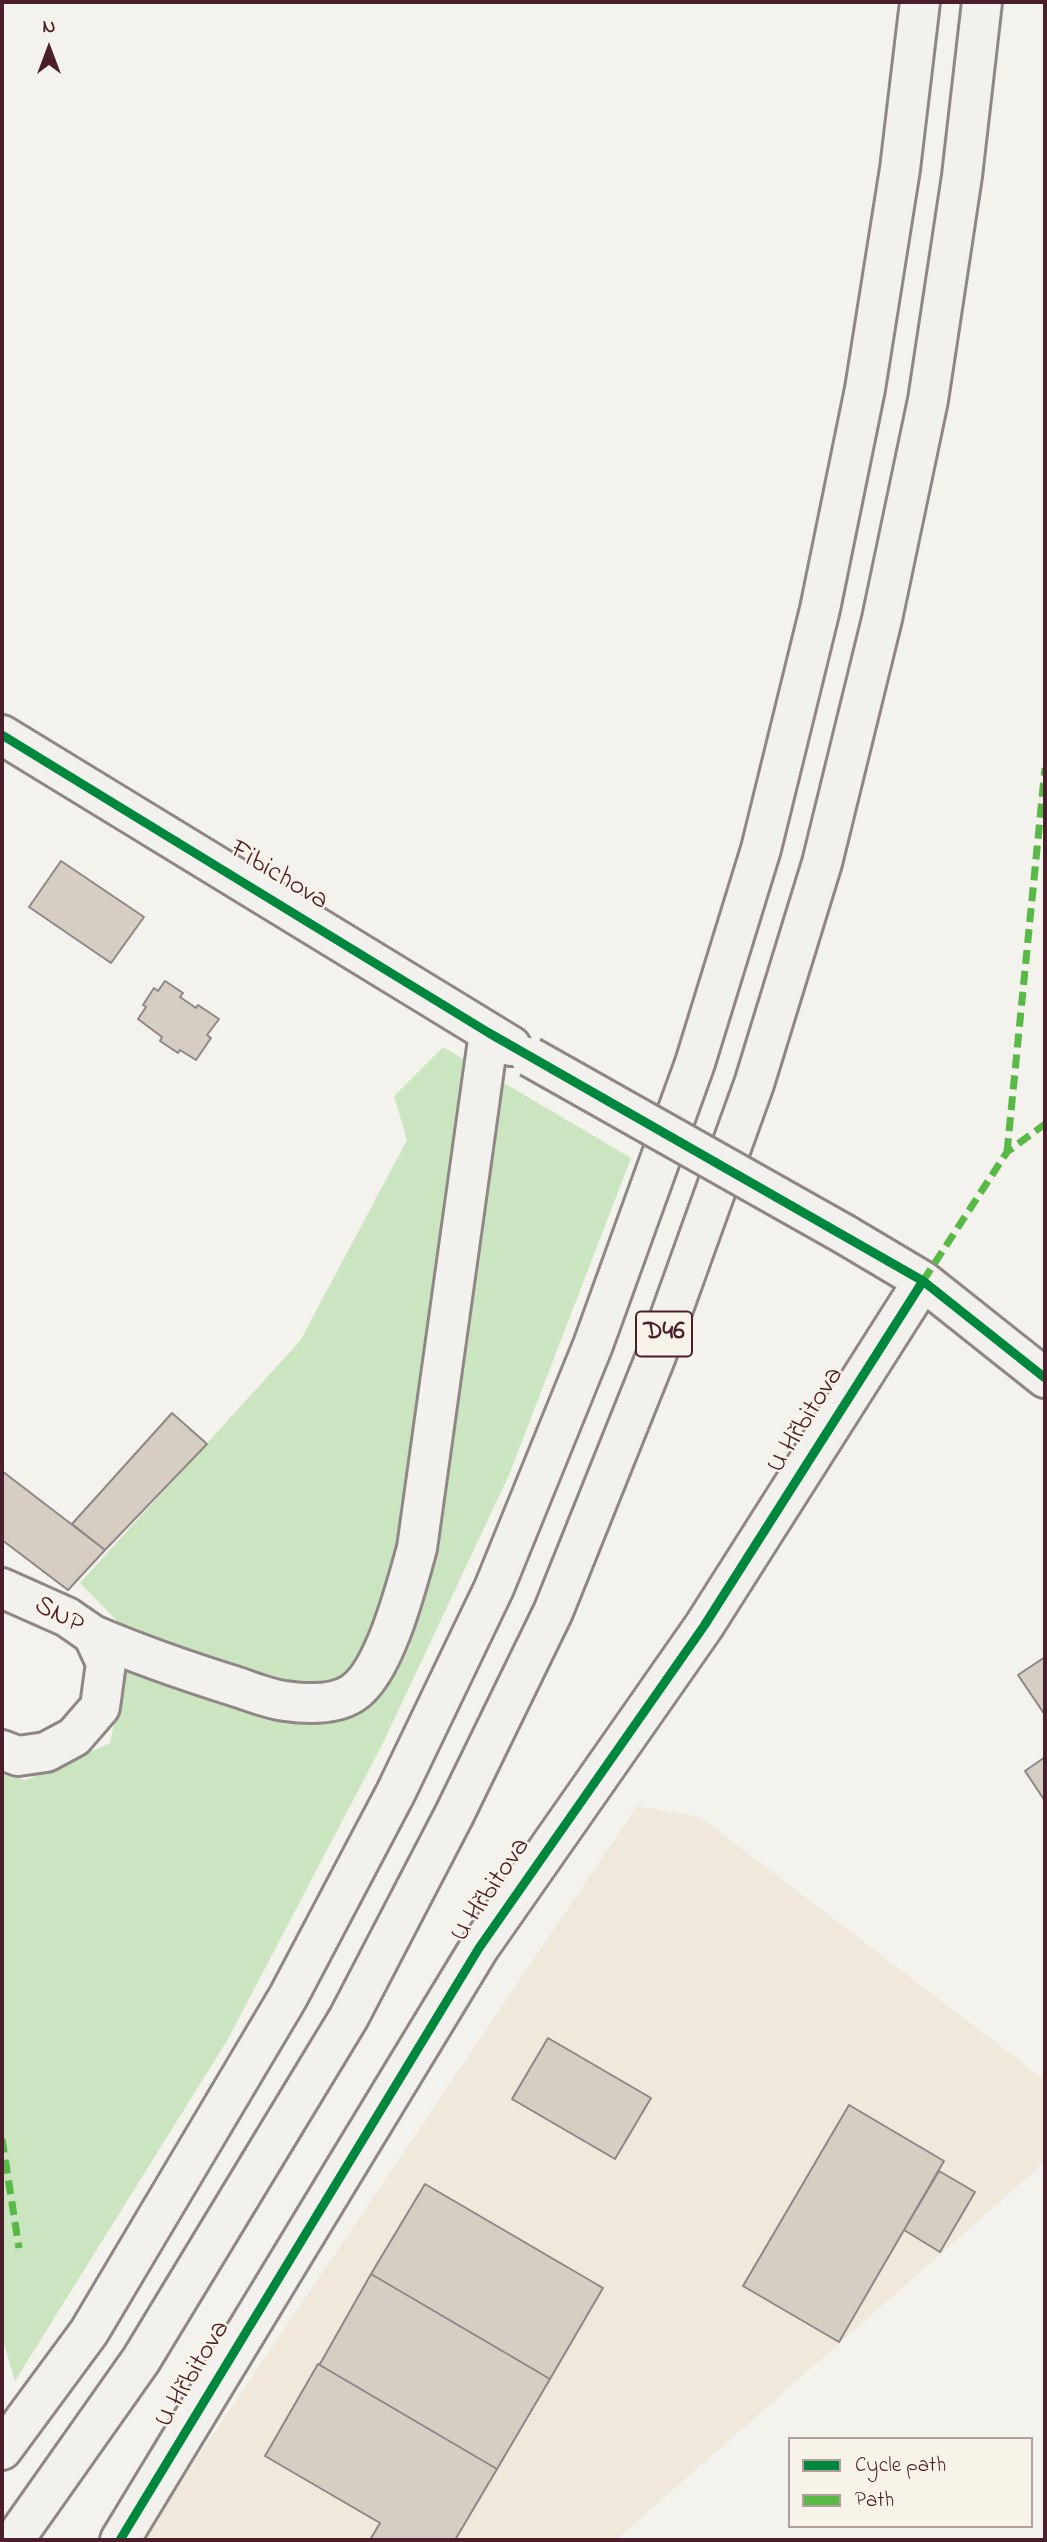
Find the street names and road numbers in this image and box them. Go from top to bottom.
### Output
street label: Fibichova [223,834,333,920]
road number: D46 [636,1312,692,1357]
street label: U Hřbitova [761,1361,853,1481]
street label: SNP [27,1590,89,1644]
street label: U Hřbitova [445,1832,539,1950]
street label: U Hřbitova [149,2315,239,2435]

